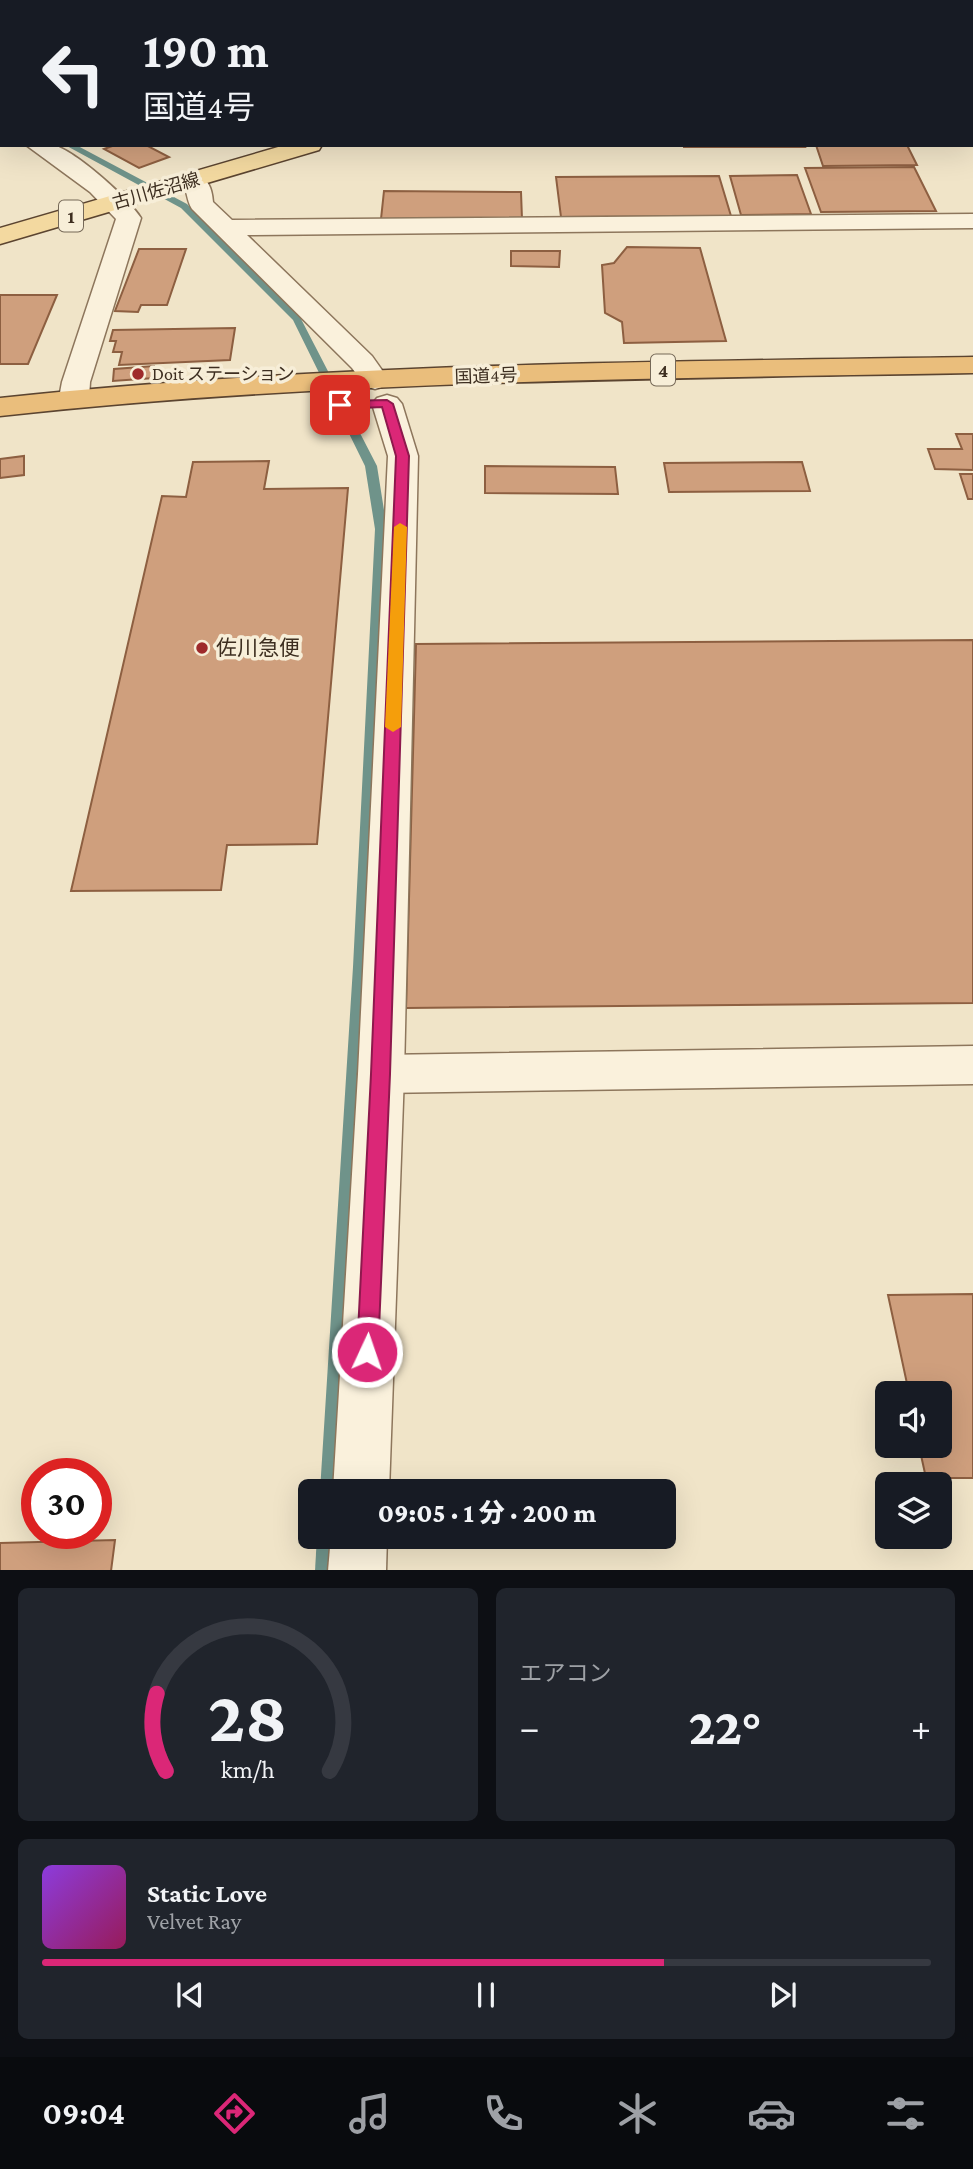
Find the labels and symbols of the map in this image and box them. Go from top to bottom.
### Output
street label: 古川佐沼線 [110,169,202,213]
road number: 1 [59,200,83,232]
road number: 4 [651,354,675,386]
place label: Doit ステーション [152,364,295,384]
street label: 国道4号 [454,365,518,387]
marker: Doit ステーション [130,366,146,382]
pin [310,375,370,435]
place label: 佐川急便 [216,636,300,660]
marker: 佐川急便 [194,640,210,656]
position arrow [330,1315,404,1389]
speed limit sign: 30 [21,1458,112,1549]

